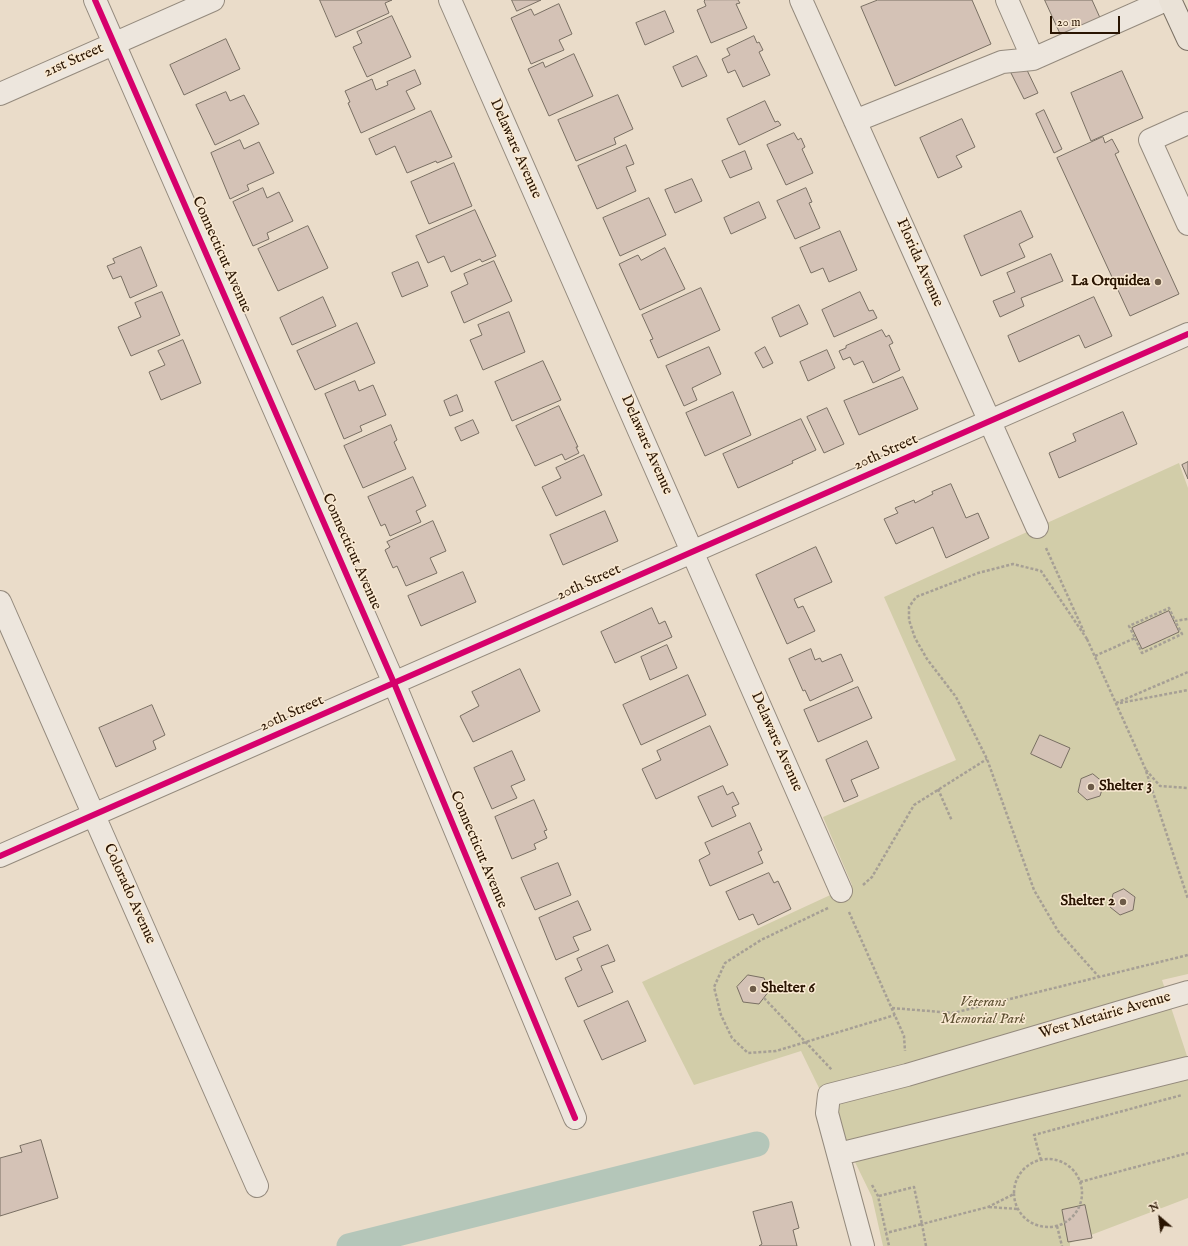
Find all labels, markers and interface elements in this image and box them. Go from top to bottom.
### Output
scale bar [1052,8,1122,34]
text: 20 m [1057,15,1080,30]
street label: 21st Street [41,40,107,82]
street label: Delaware Avenue [485,96,545,202]
street label: Connecticut Avenue [187,194,255,316]
street label: Florida Avenue [892,216,946,310]
place label: La Orquidea [1071,273,1150,291]
marker: La Orquidea [1153,277,1163,287]
street label: Delaware Avenue [616,392,676,498]
street label: 20th Street [851,431,921,475]
street label: Connecticut Avenue [317,491,385,613]
street label: 20th Street [554,561,624,605]
street label: Delaware Avenue [746,689,806,795]
street label: 20th Street [257,692,327,736]
place label: Shelter 3 [1099,778,1152,796]
marker: Shelter 3 [1086,782,1096,792]
street label: Connecticut Avenue [445,789,511,911]
street label: Colorado Avenue [99,841,159,947]
place label: Shelter 2 [1061,893,1115,911]
marker: Shelter 2 [1118,897,1128,907]
place label: Shelter 6 [761,980,815,998]
marker: Shelter 6 [748,984,758,994]
street label: West Metairie Avenue [1037,989,1173,1043]
park label: Veterans Memorial Park [941,994,1025,1029]
north arrow [1140,1198,1180,1238]
text: N [1147,1199,1162,1216]

